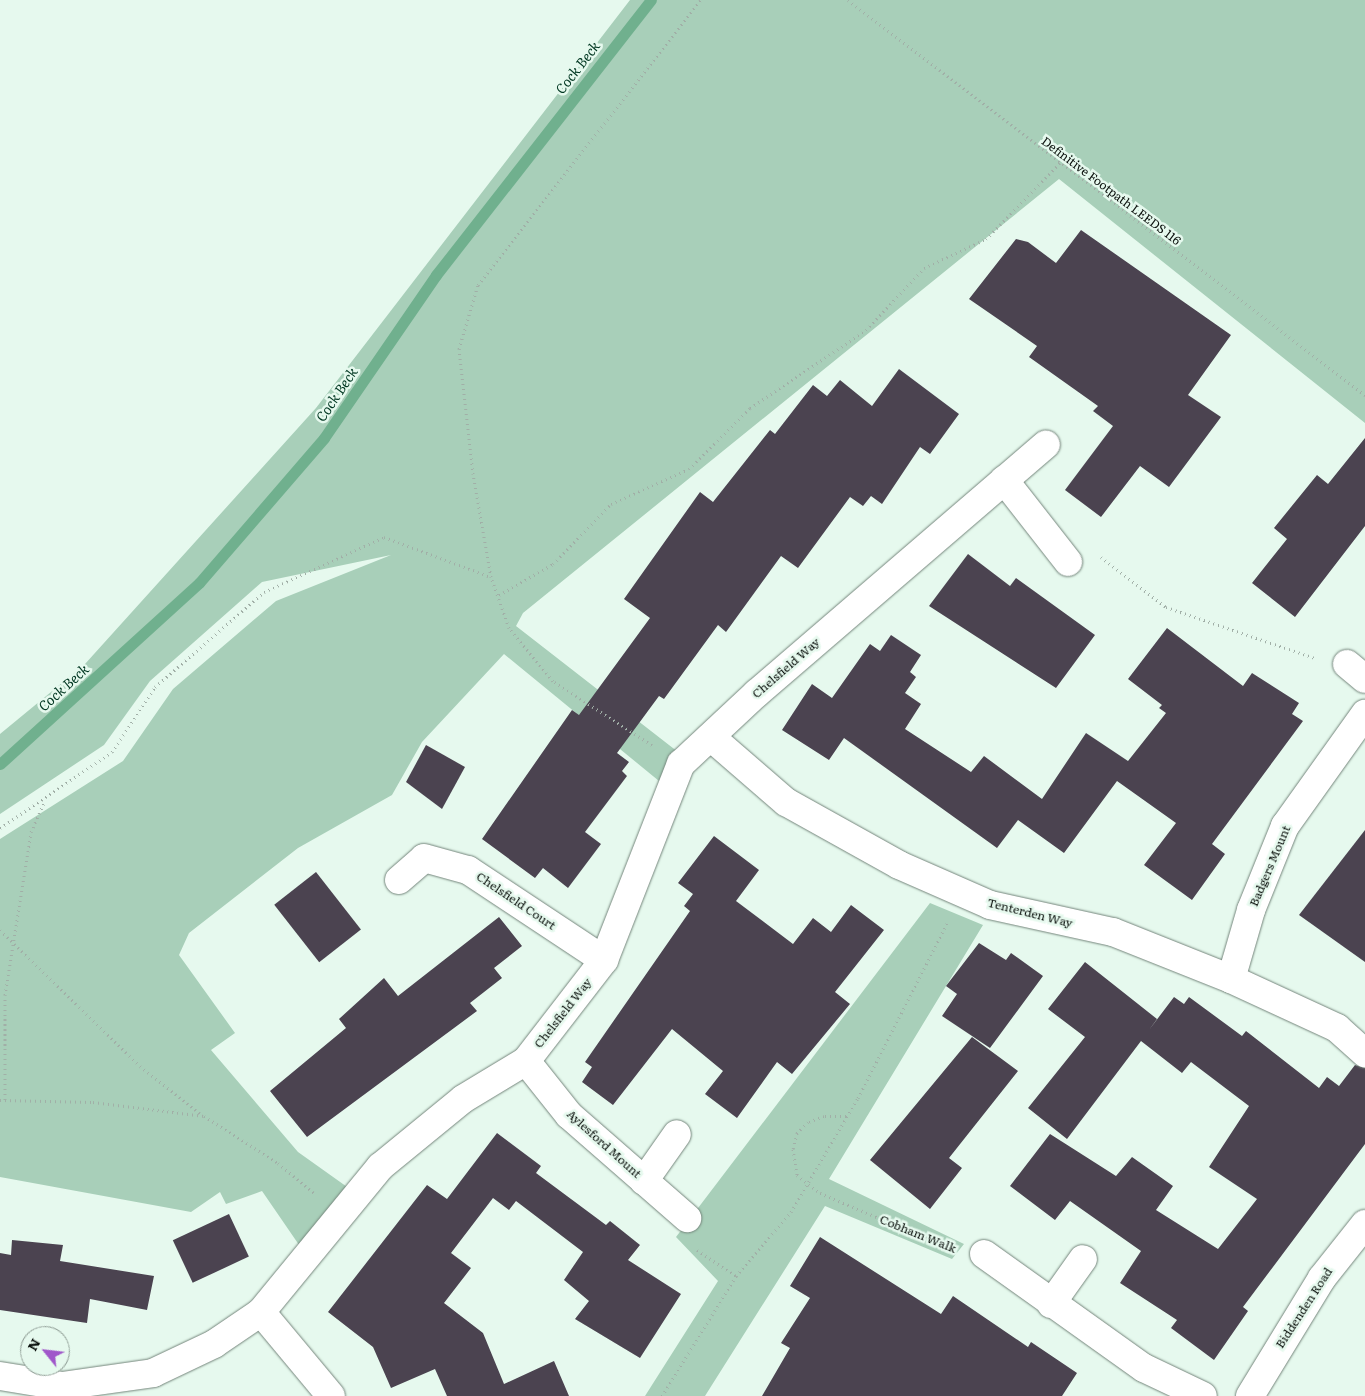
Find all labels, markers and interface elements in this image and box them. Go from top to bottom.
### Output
water label: Cock Beck [551,37,603,97]
street label: Definitive Footpath LEEDS 116 [1039,134,1183,248]
water label: Cock Beck [312,364,360,424]
street label: Chelsfield Way [749,635,823,701]
water label: Cock Beck [34,660,92,714]
street label: Badgers Mount [1246,823,1294,909]
street label: Chelsfield Court [474,869,558,933]
street label: Tenterden Way [986,895,1074,931]
street label: Chelsfield Way [531,975,595,1051]
street label: Aylesford Mount [564,1107,644,1181]
street label: Cobham Walk [878,1212,958,1256]
street label: Biddenden Road [1273,1265,1335,1351]
north arrow [20,1326,70,1376]
text: N [21,1334,44,1354]

